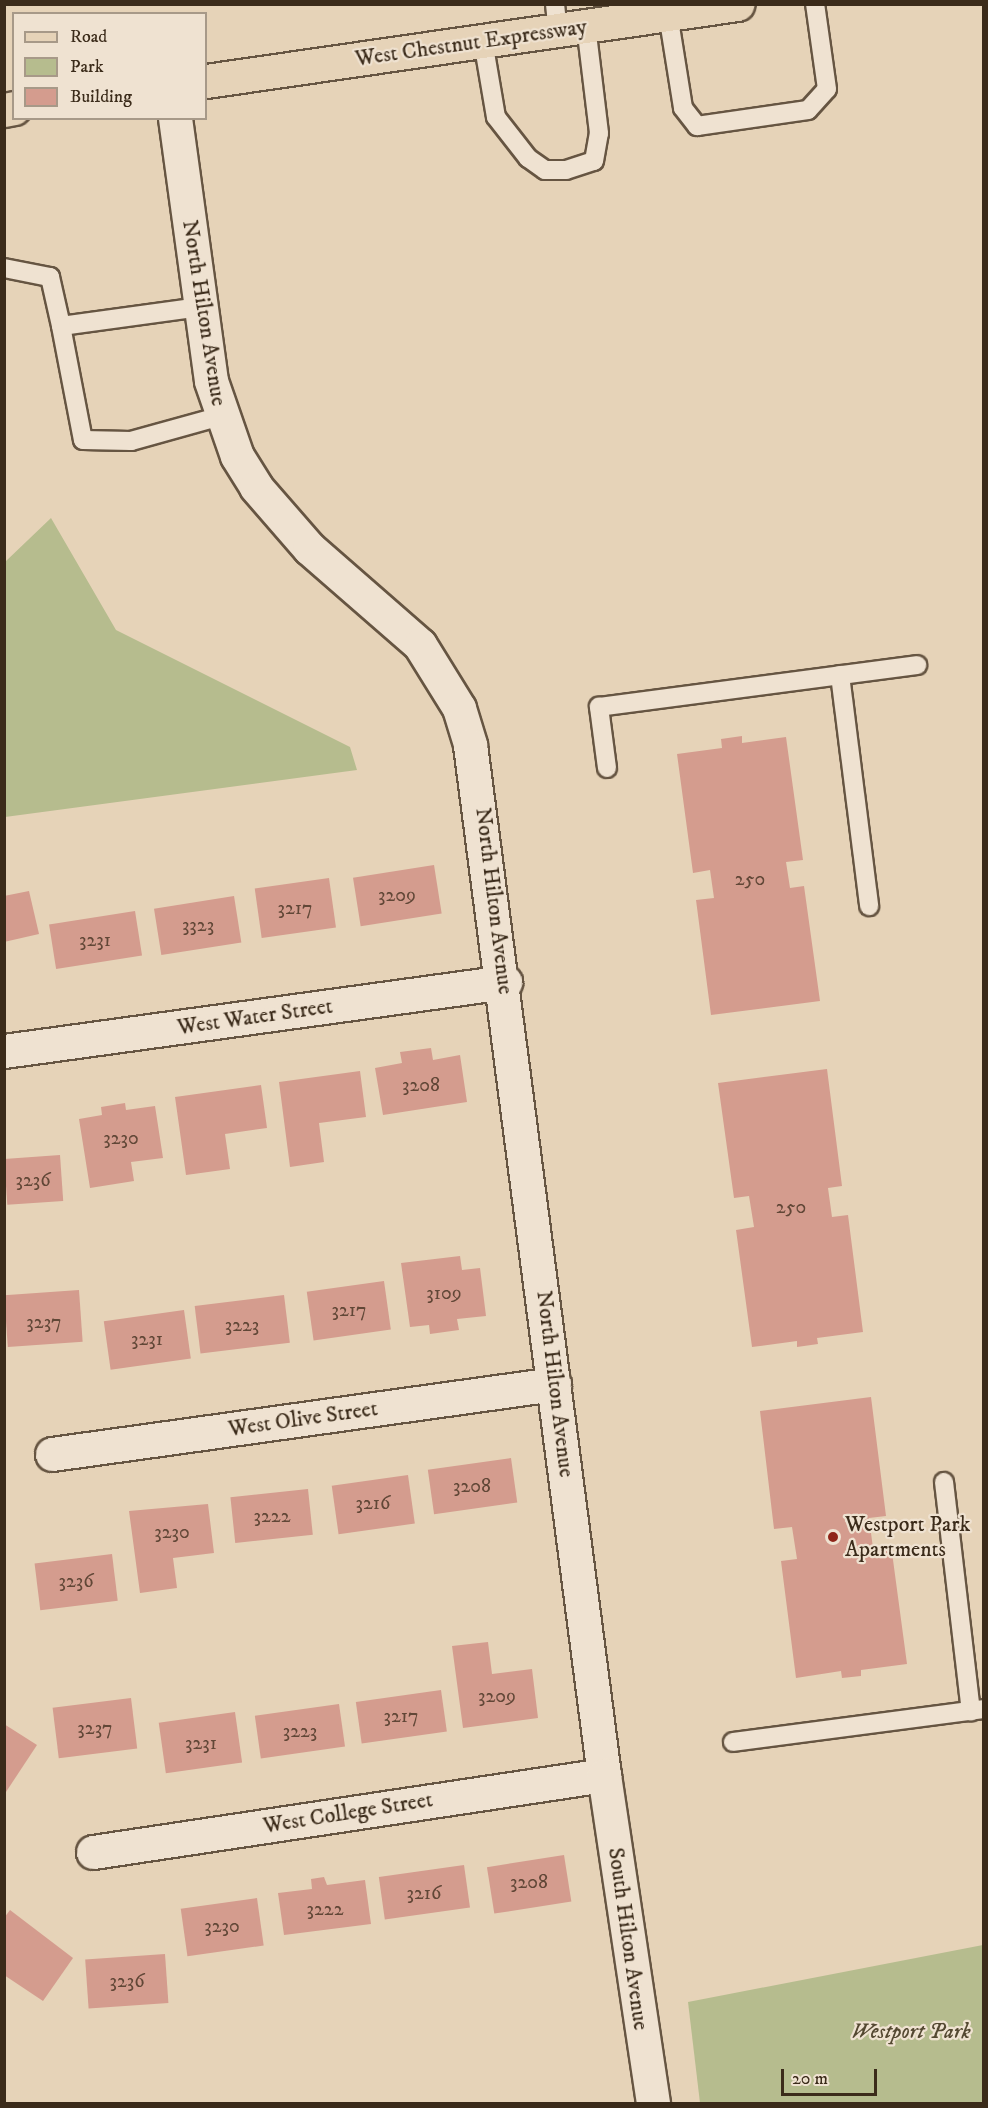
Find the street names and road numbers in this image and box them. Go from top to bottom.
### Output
street label: West Chestnut Expressway [353,14,589,72]
street label: North Hilton Avenue [176,218,232,408]
street label: North Hilton Avenue [469,806,519,996]
street label: West Water Street [176,993,334,1041]
street label: North Hilton Avenue [530,1289,580,1479]
street label: West Olive Street [227,1395,379,1443]
street label: West College Street [261,1787,435,1839]
street label: South Hilton Avenue [602,1846,654,2032]

